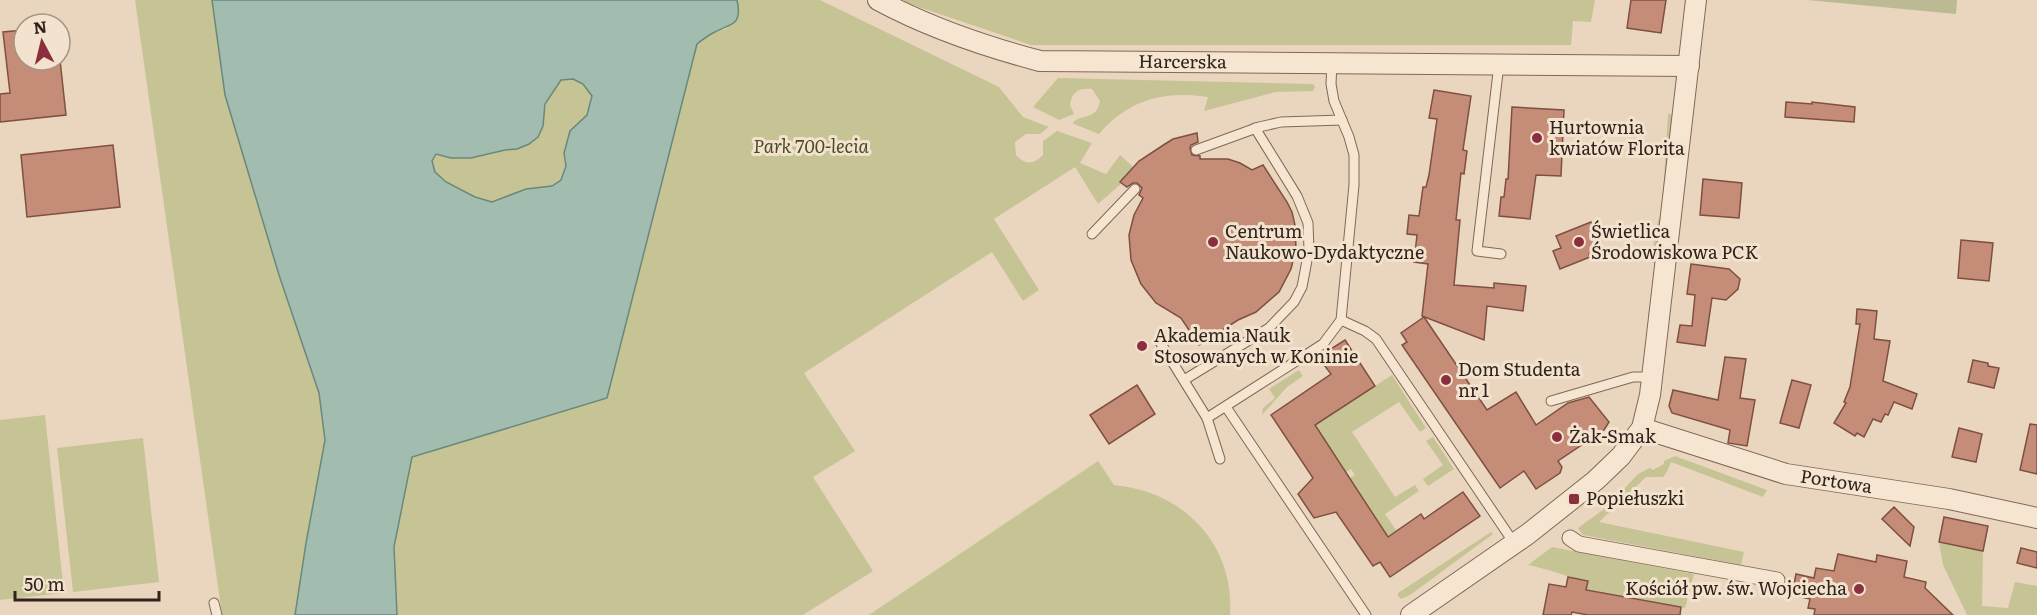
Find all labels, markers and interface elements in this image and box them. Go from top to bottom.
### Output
north arrow [12,12,72,72]
text: N [32,13,48,39]
street label: Harcerska [1138,47,1227,74]
place label: Hurtownia kwiatów Florita [1549,113,1685,161]
marker: Hurtownia kwiatów Florita [1530,131,1544,145]
park label: Park 700-lecia [753,132,870,159]
place label: Centrum Naukowo-Dydaktyczne [1225,217,1424,265]
place label: Świetlica Środowiskowa PCK [1591,217,1759,265]
marker: Centrum Naukowo-Dydaktyczne [1206,235,1220,249]
marker: Świetlica Środowiskowa PCK [1572,235,1586,249]
place label: Akademia Nauk Stosowanych w Koninie [1154,321,1358,369]
marker: Akademia Nauk Stosowanych w Koninie [1135,339,1149,353]
place label: Dom Studenta nr 1 [1458,355,1581,403]
marker: Dom Studenta nr 1 [1439,373,1453,387]
place label: Żak-Smak [1569,422,1657,449]
marker: Żak-Smak [1550,430,1564,444]
street label: Portowa [1799,461,1875,499]
place label: Popiełuszki [1586,484,1684,511]
marker: Popiełuszki [1567,492,1581,506]
scale bar [15,564,159,602]
text: 50 m [24,570,65,597]
place label: Kościół pw. św. Wojciecha [1625,574,1847,601]
marker: Kościół pw. św. Wojciecha [1852,582,1866,596]

